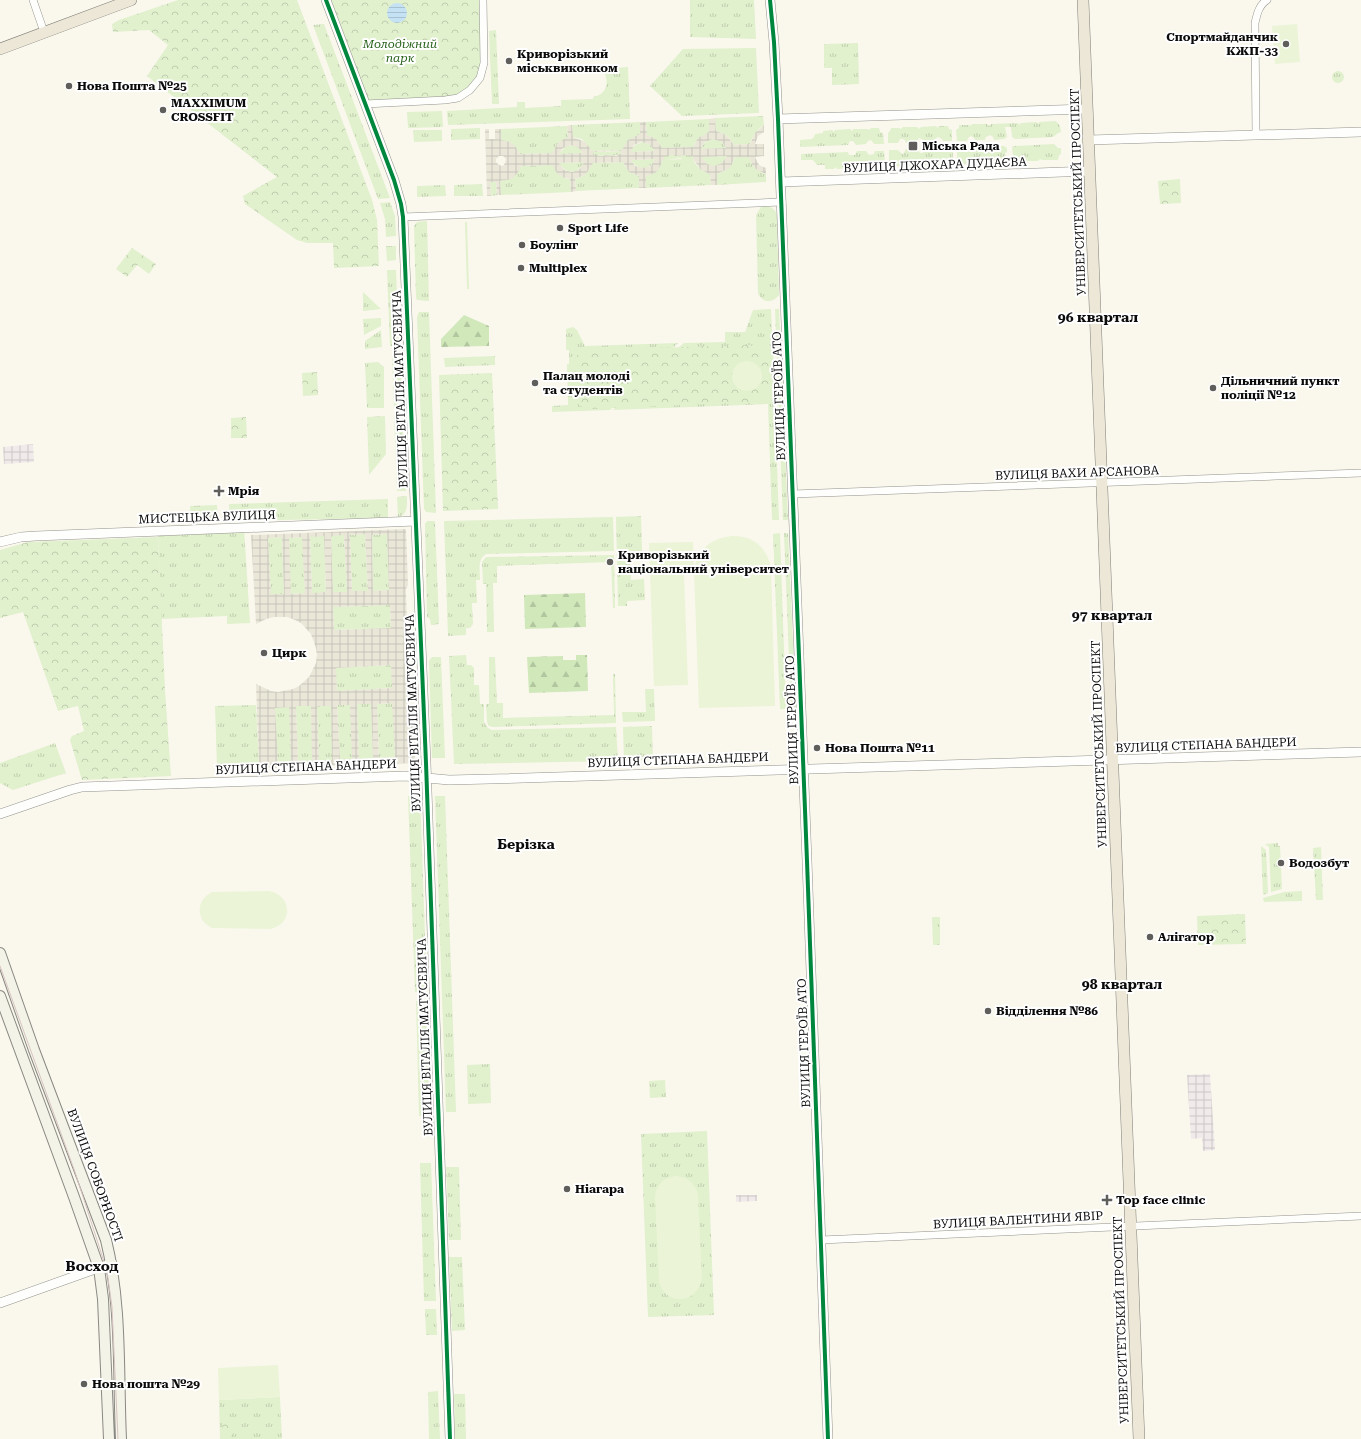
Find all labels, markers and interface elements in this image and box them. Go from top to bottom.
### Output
place label: Спортмайданчик КЖП-33 [1166,30,1279,58]
park label: Молодіжний парк [362,37,437,65]
marker: Спортмайданчик КЖП-33 [1281,39,1291,49]
place label: Криворізький міськвиконком [517,47,618,75]
marker: Криворізький міськвиконком [504,56,514,66]
place label: Нова Пошта №25 [77,79,187,93]
marker: Нова Пошта №25 [64,81,74,91]
street label: УНІВЕРСИТЕТСЬКИЙ ПРОСПЕКТ [1067,88,1089,296]
place label: MAXXIMUM CROSSFIT [171,96,247,124]
marker: MAXXIMUM CROSSFIT [158,105,168,115]
place label: Міська Рада [922,139,1000,153]
marker: Міська Рада [907,140,919,152]
street label: ВУЛИЦЯ ДЖОХАРА ДУДАЄВА [843,155,1027,175]
place label: Sport Life [568,221,629,235]
marker: Sport Life [555,223,565,233]
place label: Боулінг [530,238,578,252]
marker: Боулінг [517,240,527,250]
place label: Multiplex [529,261,587,275]
marker: Multiplex [516,263,526,273]
street label: ВУЛИЦЯ ВІТАЛІЯ МАТУСЕВИЧА [390,289,410,488]
district label: 96 квартал [1058,309,1139,325]
street label: ВУЛИЦЯ ГЕРОЇВ АТО [770,331,788,461]
place label: Палац молоді та студентів [543,369,630,397]
place label: Дільничний пункт поліції №12 [1221,374,1339,402]
marker: Палац молоді та студентів [530,378,540,388]
marker: Дільничний пункт поліції №12 [1208,383,1218,393]
street label: ВУЛИЦЯ ВАХИ АРСАНОВА [995,463,1160,483]
place label: Мрія [228,484,260,498]
marker: Мрія [213,485,225,497]
street label: МИСТЕЦЬКА ВУЛИЦЯ [138,508,276,526]
place label: Криворізький національний університет [618,548,789,576]
marker: Криворізький національний університет [605,557,615,567]
district label: 97 квартал [1072,607,1153,623]
street label: ВУЛИЦЯ ВІТАЛІЯ МАТУСЕВИЧА [403,613,423,812]
street label: УНІВЕРСИТЕТСЬКИЙ ПРОСПЕКТ [1088,640,1110,848]
place label: Цирк [272,646,307,660]
marker: Цирк [259,648,269,658]
street label: ВУЛИЦЯ ГЕРОЇВ АТО [783,655,801,785]
street label: ВУЛИЦЯ СТЕПАНА БАНДЕРИ [1115,735,1297,755]
place label: Нова Пошта №11 [825,741,935,755]
marker: Нова Пошта №11 [812,743,822,753]
street label: ВУЛИЦЯ СТЕПАНА БАНДЕРИ [587,750,769,770]
street label: ВУЛИЦЯ СТЕПАНА БАНДЕРИ [215,757,397,777]
district label: Берізка [497,836,555,852]
place label: Водозбут [1289,856,1349,870]
marker: Водозбут [1276,858,1286,868]
place label: Алігатор [1158,930,1214,944]
marker: Алігатор [1145,932,1155,942]
street label: ВУЛИЦЯ ВІТАЛІЯ МАТУСЕВИЧА [415,937,435,1136]
district label: 98 квартал [1082,976,1163,992]
street label: ВУЛИЦЯ ГЕРОЇВ АТО [795,978,813,1108]
place label: Відділення №86 [996,1004,1098,1018]
marker: Відділення №86 [983,1006,993,1016]
street label: ВУЛИЦЯ СОБОРНОСТІ [64,1107,126,1243]
place label: Ніагара [575,1182,624,1196]
marker: Ніагара [562,1184,572,1194]
place label: Top face clinic [1116,1193,1205,1207]
marker: Top face clinic [1101,1194,1113,1206]
street label: ВУЛИЦЯ ВАЛЕНТИНИ ЯВІР [933,1209,1104,1231]
street label: УНІВЕРСИТЕТСЬКИЙ ПРОСПЕКТ [1110,1216,1132,1424]
district label: Восход [65,1258,119,1274]
place label: Нова пошта №29 [92,1377,200,1391]
marker: Нова пошта №29 [79,1379,89,1389]

